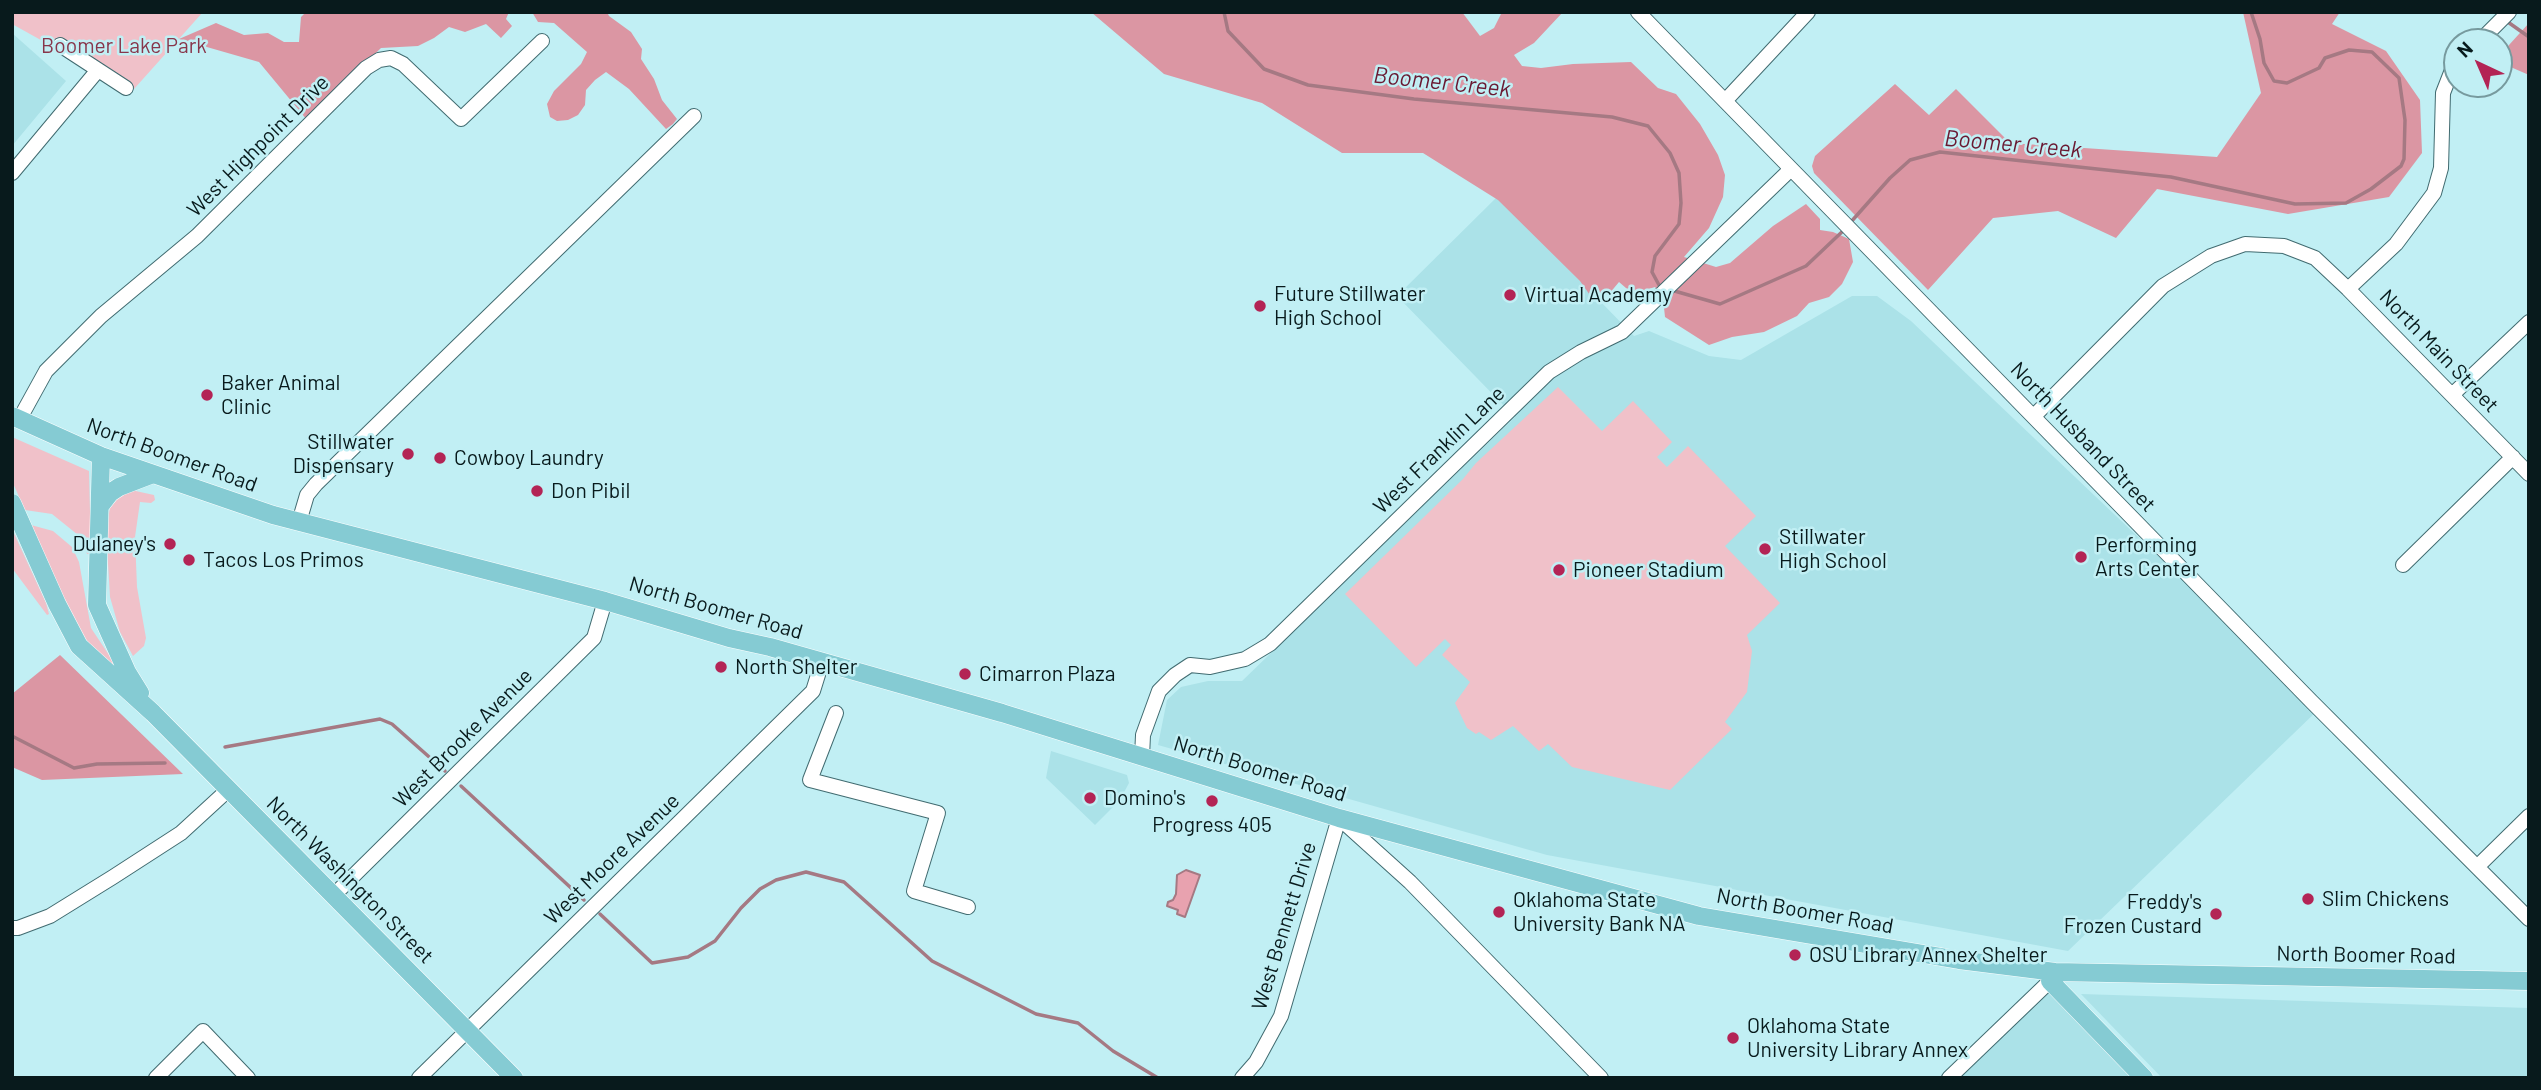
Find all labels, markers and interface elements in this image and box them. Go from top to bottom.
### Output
north arrow [2443,28,2513,98]
park label: Boomer Lake Park [41,33,207,59]
text: N [2452,36,2477,62]
water label: Boomer Creek [1372,61,1512,103]
street label: West Highpoint Drive [182,70,334,222]
water label: Boomer Creek [1943,124,2083,164]
place label: Future Stillwater High School [1274,281,1425,331]
place label: Virtual Academy [1524,282,1672,308]
street label: North Main Street [2374,284,2504,418]
marker: Virtual Academy [1502,287,1518,303]
marker: Future Stillwater High School [1252,298,1268,314]
street label: North Husband Street [2005,357,2161,517]
place label: Baker Animal Clinic [221,370,340,420]
street label: West Franklin Lane [1368,381,1510,519]
marker: Baker Animal Clinic [199,387,215,403]
street label: North Boomer Road [83,412,261,498]
place label: Stillwater Dispensary [293,429,394,479]
place label: Cowboy Laundry [454,445,604,471]
marker: Stillwater Dispensary [400,446,416,462]
marker: Cowboy Laundry [432,450,448,466]
place label: Don Pibil [551,478,630,504]
marker: Don Pibil [529,483,545,499]
place label: Stillwater High School [1779,524,1887,574]
place label: Dulaney's [72,531,156,557]
place label: Performing Arts Center [2095,532,2199,582]
marker: Dulaney's [162,536,178,552]
marker: Stillwater High School [1757,541,1773,557]
place label: Tacos Los Primos [203,547,364,573]
marker: Performing Arts Center [2073,549,2089,565]
marker: Tacos Los Primos [181,552,197,568]
place label: Pioneer Stadium [1573,557,1724,583]
marker: Pioneer Stadium [1551,562,1567,578]
street label: North Boomer Road [626,571,806,645]
place label: North Shelter [735,654,857,680]
marker: North Shelter [713,659,729,675]
place label: Cimarron Plaza [979,661,1115,687]
street label: West Brooke Avenue [388,663,538,813]
marker: Cimarron Plaza [957,666,973,682]
street label: North Boomer Road [1170,731,1350,807]
place label: Domino's [1104,785,1186,811]
street label: West Moore Avenue [539,788,685,930]
marker: Domino's [1082,790,1098,806]
street label: North Washington Street [261,791,439,969]
marker: Progress 405 [1204,793,1220,809]
place label: Progress 405 [1152,812,1272,838]
street label: West Bennett Drive [1246,839,1322,1013]
street label: North Boomer Road [1714,883,1896,939]
place label: Slim Chickens [2322,886,2449,912]
place label: Oklahoma State University Bank NA [1513,887,1685,937]
place label: Freddy's Frozen Custard [2064,889,2202,939]
marker: Slim Chickens [2300,891,2316,907]
marker: Oklahoma State University Bank NA [1491,904,1507,920]
marker: Freddy's Frozen Custard [2208,906,2224,922]
street label: North Boomer Road [2276,941,2456,969]
place label: OSU Library Annex Shelter [1809,942,2047,968]
marker: OSU Library Annex Shelter [1787,947,1803,963]
place label: Oklahoma State University Library Annex [1747,1013,1968,1063]
marker: Oklahoma State University Library Annex [1725,1030,1741,1046]

